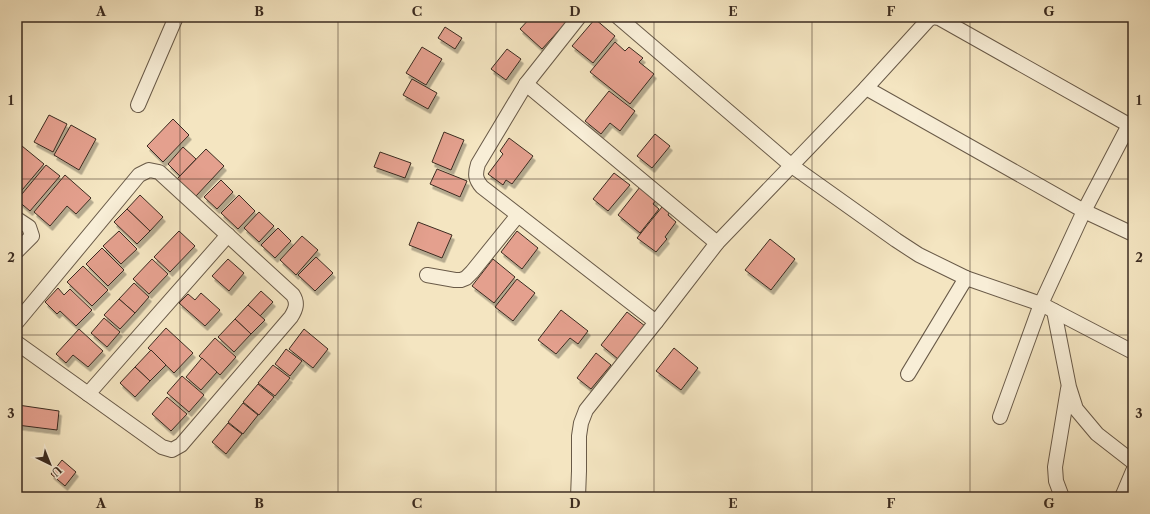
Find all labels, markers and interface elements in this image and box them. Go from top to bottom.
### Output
text: A [95,3,107,19]
text: B [254,3,264,19]
text: C [412,3,422,19]
text: D [569,3,581,19]
text: E [728,3,738,19]
text: F [887,3,896,19]
text: G [1043,3,1055,19]
text: 1 [8,92,14,108]
text: 1 [1136,92,1142,108]
text: 2 [7,249,15,265]
text: 2 [1135,249,1143,265]
text: 3 [7,405,15,421]
text: 3 [1135,405,1143,421]
north arrow [30,444,70,484]
text: U [49,463,65,480]
text: A [95,495,107,511]
text: B [254,495,264,511]
text: C [412,495,422,511]
text: D [569,495,581,511]
text: E [728,495,738,511]
text: F [887,495,896,511]
text: G [1043,495,1055,511]

